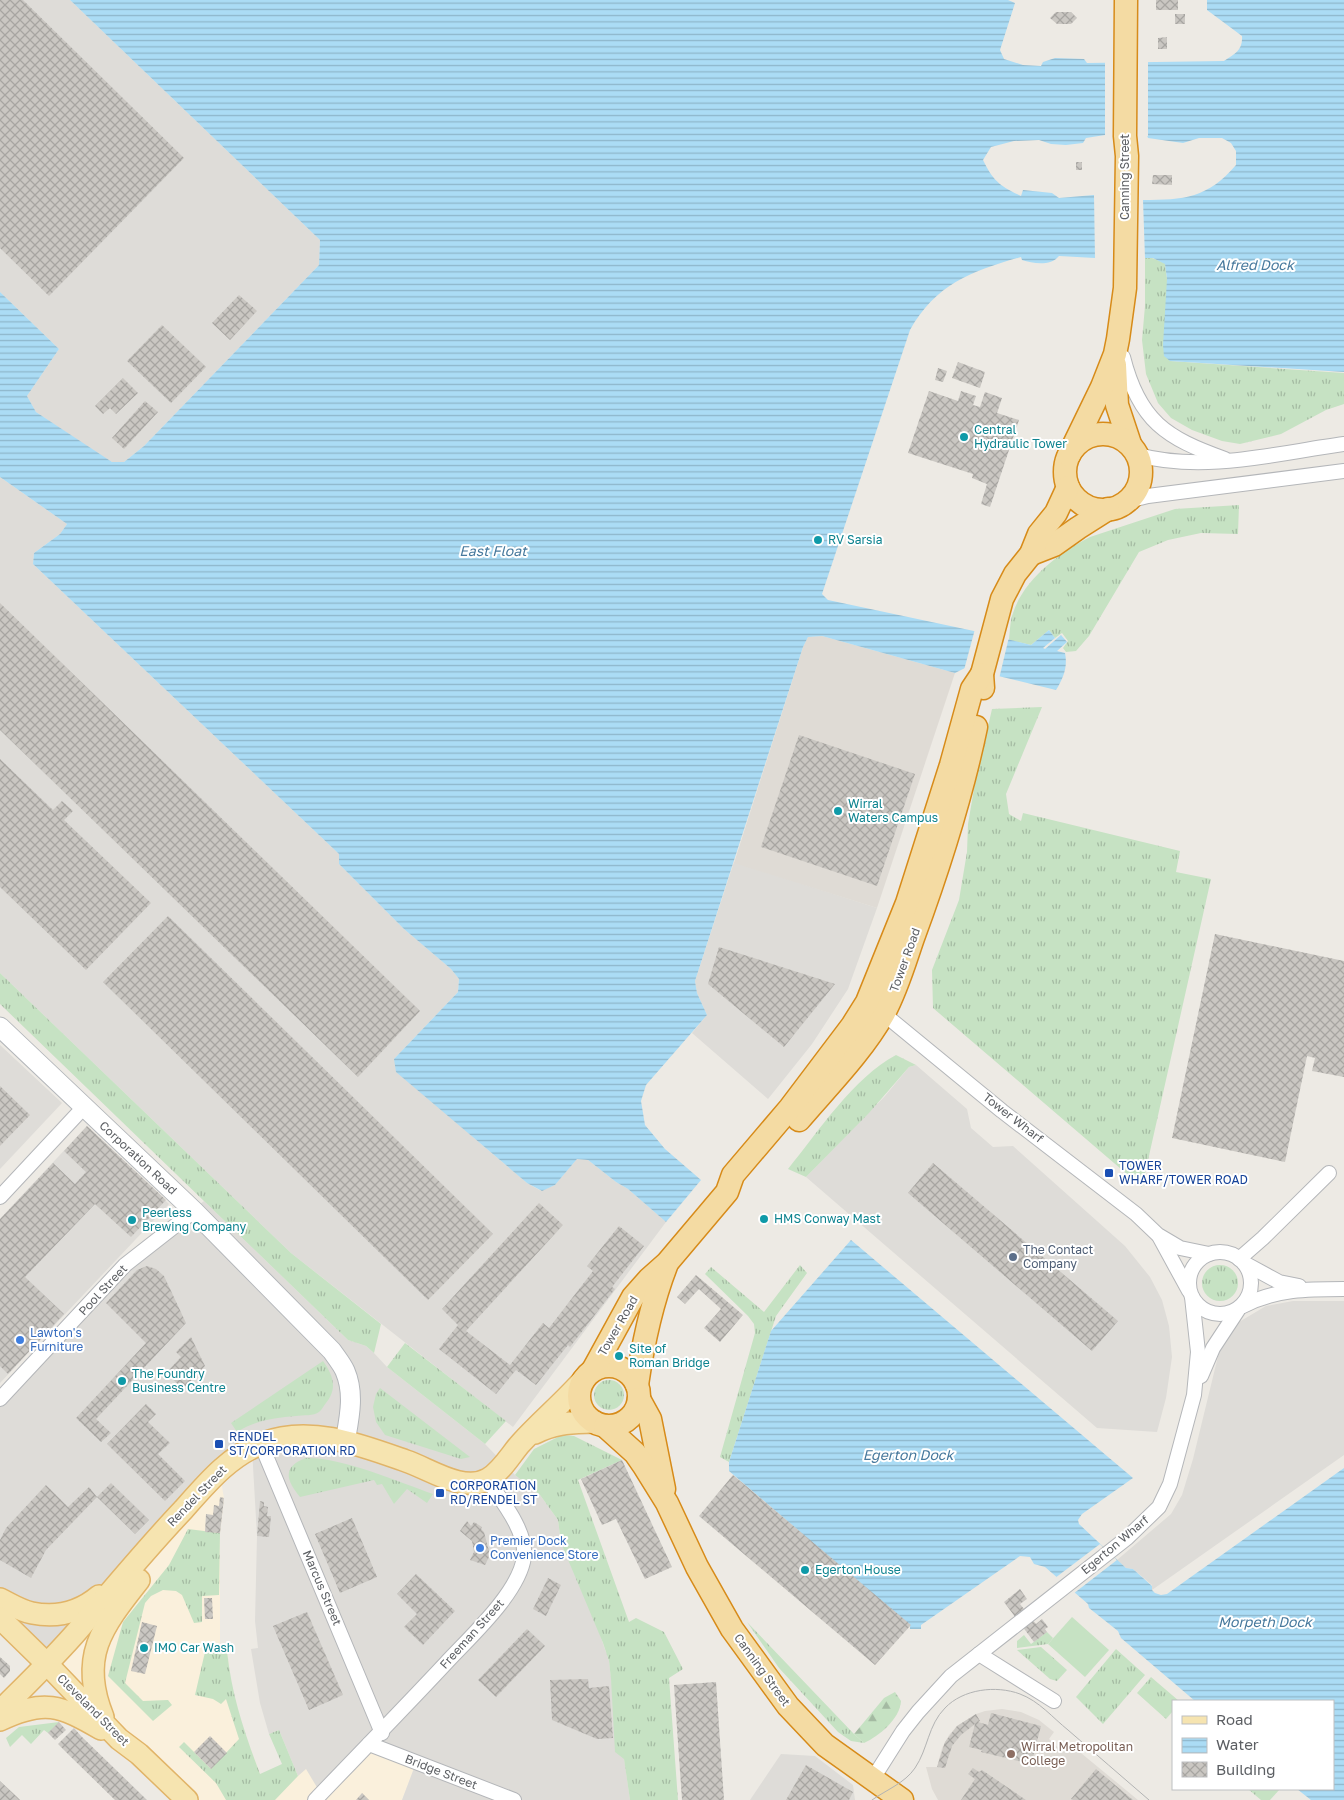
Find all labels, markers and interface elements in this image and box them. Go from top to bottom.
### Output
street label: Canning Street [1117,134,1132,220]
water label: Alfred Dock [1216,256,1296,273]
place label: Central Hydraulic Tower [974,422,1067,451]
marker: Central Hydraulic Tower [958,431,970,443]
place label: RV Sarsia [828,532,882,547]
marker: RV Sarsia [812,534,824,546]
water label: East Float [459,542,528,559]
place label: Wirral Waters Campus [848,796,938,825]
marker: Wirral Waters Campus [832,805,844,817]
street label: Tower Road [886,926,923,994]
street label: Tower Wharf [980,1089,1047,1146]
street label: Corporation Road [96,1118,180,1198]
place label: TOWER WHARF/TOWER ROAD [1119,1158,1248,1187]
marker: TOWER WHARF/TOWER ROAD [1103,1167,1115,1179]
place label: Peerless Brewing Company [142,1205,246,1234]
place label: HMS Conway Mast [774,1211,881,1226]
marker: HMS Conway Mast [758,1213,770,1225]
marker: Peerless Brewing Company [126,1214,138,1226]
place label: The Contact Company [1023,1242,1094,1271]
marker: The Contact Company [1007,1251,1019,1263]
street label: Pool Street [75,1261,130,1318]
street label: Tower Road [594,1293,641,1359]
place label: Lawton's Furniture [30,1325,83,1354]
marker: Lawton's Furniture [14,1334,26,1346]
place label: Site of Roman Bridge [629,1341,710,1370]
marker: Site of Roman Bridge [613,1350,625,1362]
place label: The Foundry Business Centre [132,1366,226,1395]
marker: The Foundry Business Centre [116,1375,128,1387]
place label: RENDEL ST/CORPORATION RD [229,1429,356,1458]
marker: RENDEL ST/CORPORATION RD [213,1438,225,1450]
water label: Egerton Dock [863,1446,955,1463]
street label: Rendel Street [164,1462,230,1529]
place label: CORPORATION RD/RENDEL ST [450,1478,538,1507]
marker: CORPORATION RD/RENDEL ST [434,1487,446,1499]
street label: Egerton Wharf [1078,1512,1152,1577]
place label: Premier Dock Convenience Store [490,1533,598,1562]
marker: Premier Dock Convenience Store [474,1542,486,1554]
street label: Marcus Street [300,1548,345,1628]
place label: Egerton House [815,1562,901,1577]
marker: Egerton House [799,1564,811,1576]
street label: Freeman Street [436,1595,507,1672]
water label: Morpeth Dock [1218,1613,1314,1630]
street label: Canning Street [731,1630,794,1709]
place label: IMO Car Wash [154,1640,234,1655]
marker: IMO Car Wash [138,1642,150,1654]
street label: Cleveland Street [54,1670,133,1749]
legend [1172,1700,1334,1790]
text: Road [1216,1710,1253,1728]
text: Water [1216,1735,1259,1753]
place label: Wirral Metropolitan College [1021,1739,1133,1768]
marker: Wirral Metropolitan College [1005,1748,1017,1760]
street label: Bridge Street [403,1751,480,1792]
text: Building [1216,1760,1276,1778]

